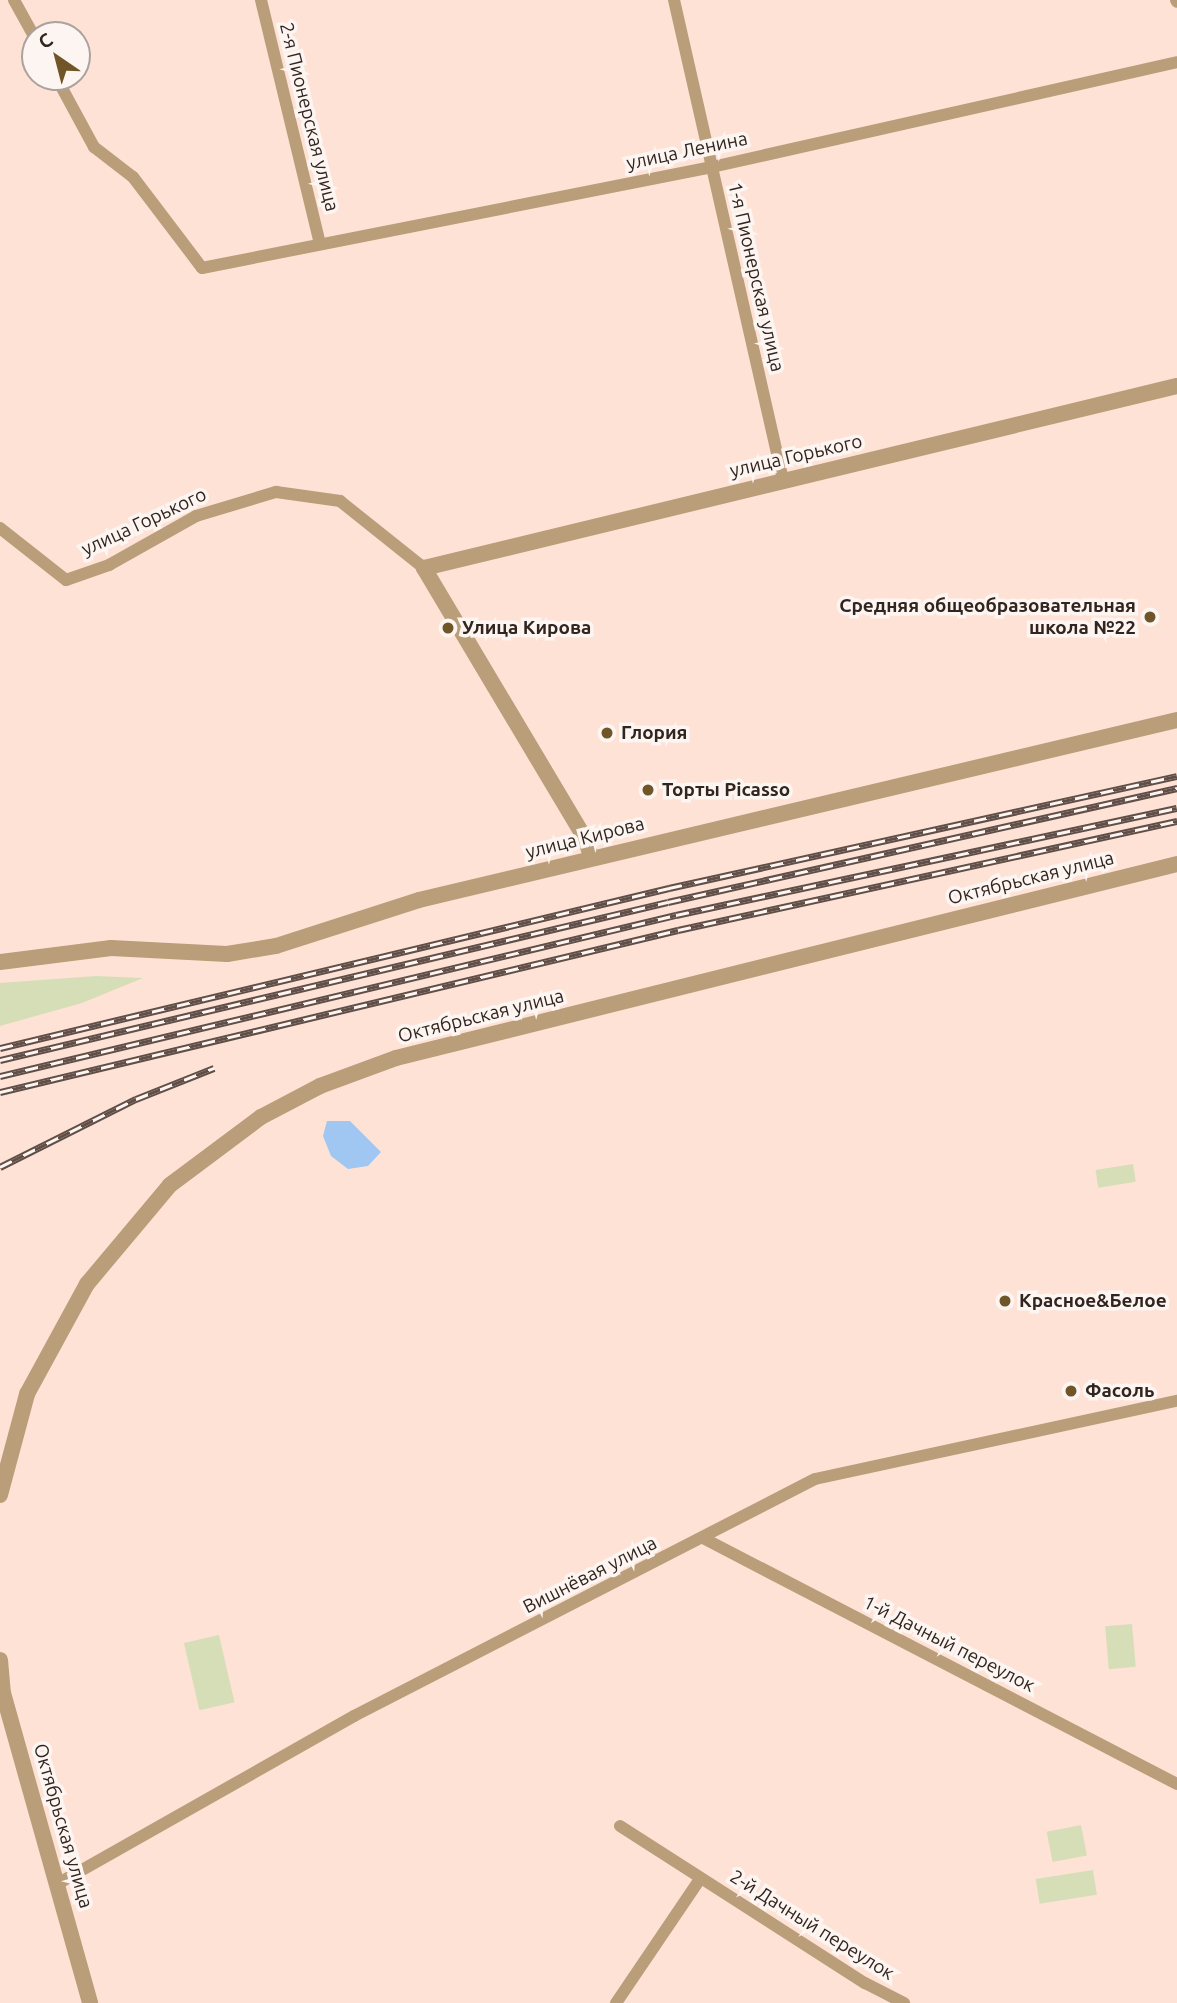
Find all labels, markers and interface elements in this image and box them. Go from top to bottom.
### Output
street label: 2-я Пионерская улица [274,20,344,214]
north arrow [21,21,91,91]
text: С [34,28,56,53]
street label: улица Ленина [624,127,750,175]
street label: 1-я Пионерская улица [723,180,789,374]
street label: улица Горького [728,430,864,482]
street label: улица Горького [78,483,210,561]
place label: Средняя общеобразовательная школа №22 [839,595,1136,639]
marker: Средняя общеобразовательная школа №22 [1142,609,1158,625]
place label: Улица Кирова [462,617,591,639]
marker: Улица Кирова [440,620,456,636]
place label: Глория [621,722,687,744]
marker: Глория [599,725,615,741]
place label: Торты Picasso [662,779,790,801]
marker: Торты Picasso [640,782,656,798]
street label: улица Кирова [523,812,647,864]
street label: Октябрьская улица [946,846,1116,910]
street label: Октябрьская улица [396,984,566,1048]
place label: Красное&Белое [1019,1290,1167,1312]
marker: Красное&Белое [997,1293,1013,1309]
place label: Фасоль [1085,1380,1154,1402]
marker: Фасоль [1063,1383,1079,1399]
street label: Вишнёвая улица [519,1531,661,1619]
street label: 1-й Дачный переулок [859,1591,1039,1697]
street label: Октябрьская улица [29,1741,97,1911]
street label: 2-й Дачный переулок [726,1865,898,1985]

